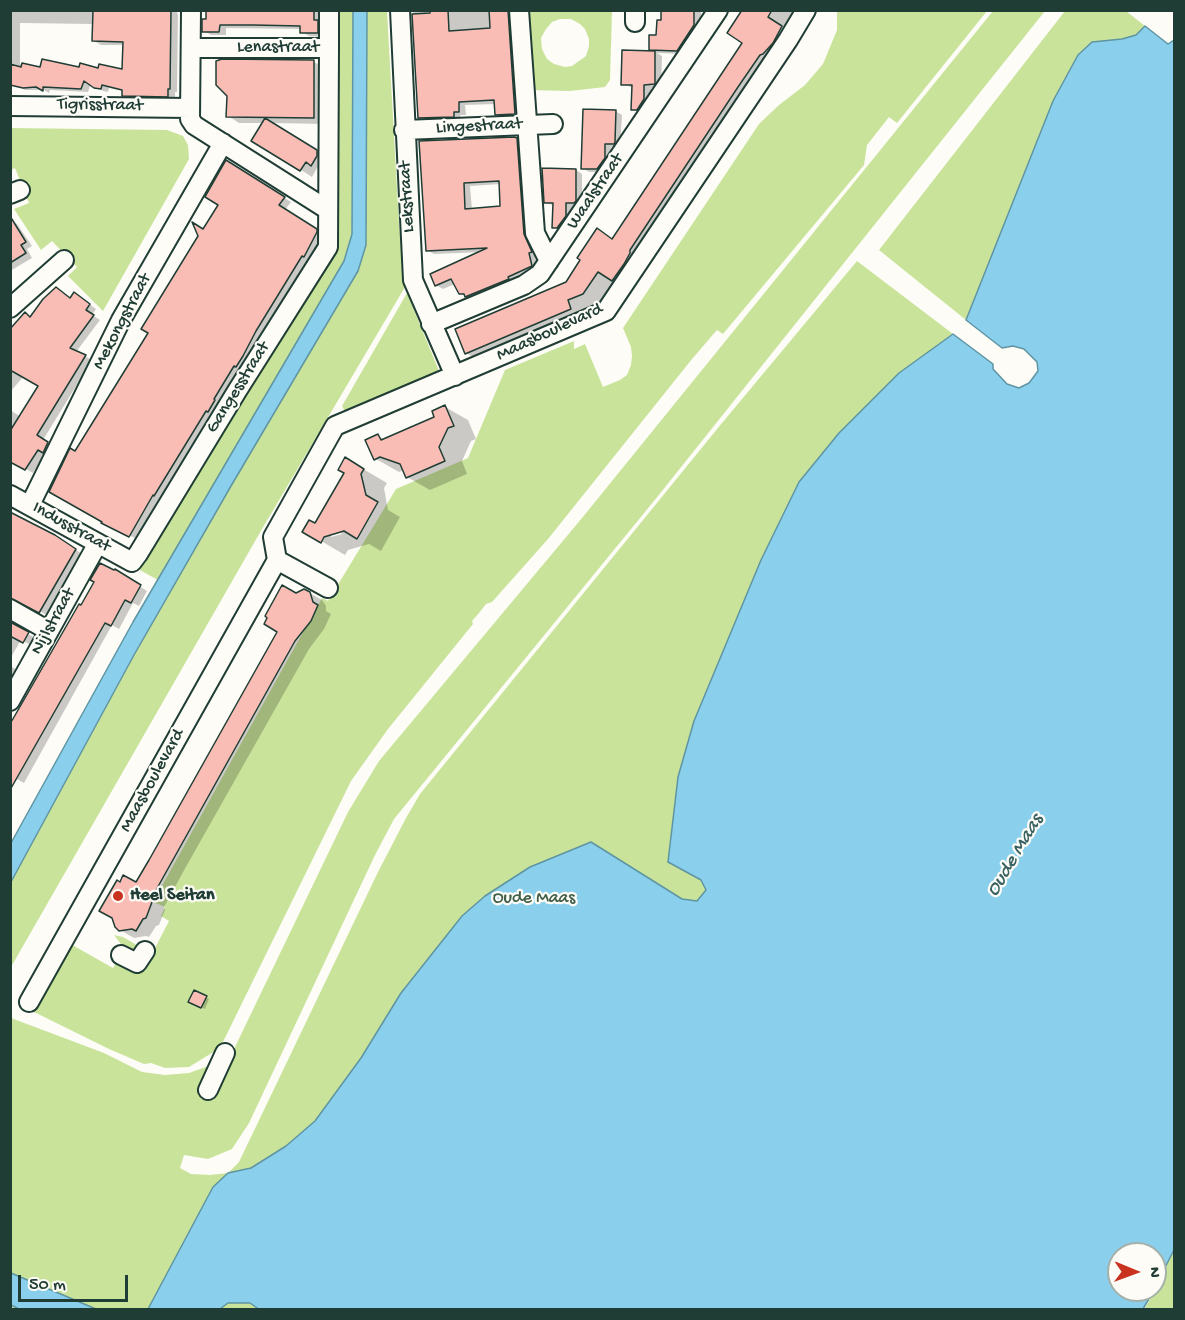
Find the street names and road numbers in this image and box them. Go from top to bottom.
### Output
street label: Lenastraat [237,37,319,59]
street label: Tigrisstraat [57,94,143,118]
street label: Lingestraat [435,114,523,140]
street label: Waalstraat [563,150,629,234]
street label: Lekstraat [395,161,421,233]
street label: Mekongstraat [89,270,157,374]
street label: Maasboulevard [494,299,606,367]
street label: Gangesstraat [202,338,276,438]
street label: Indusstraat [28,498,114,558]
street label: Nijlstraat [27,585,81,659]
street label: Maasboulevard [116,726,190,836]

